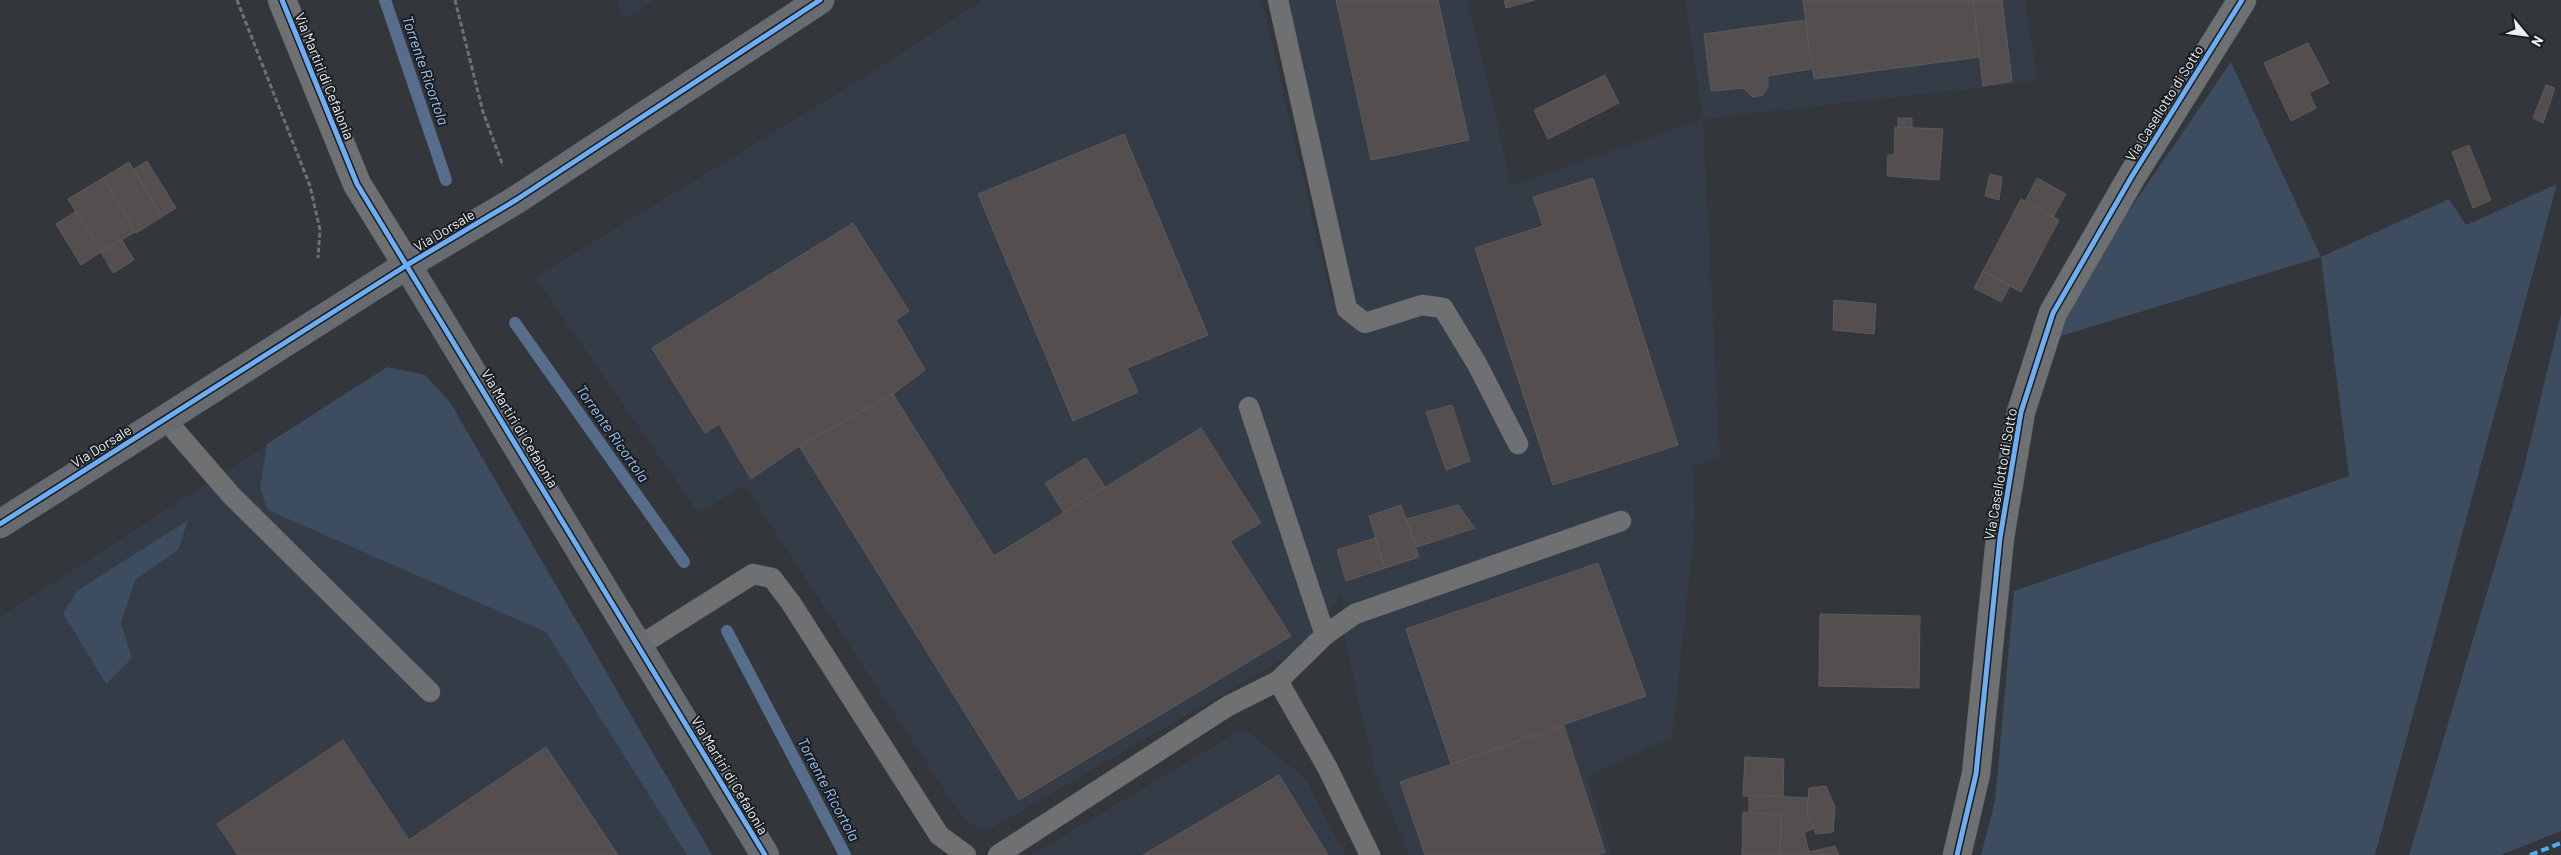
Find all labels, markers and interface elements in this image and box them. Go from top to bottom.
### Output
street label: Via Martiri di Cefalonia [292,10,358,142]
north arrow [2501,10,2551,60]
water label: Torrente Ricortola [399,13,453,127]
text: N [2528,33,2547,50]
street label: Via Casellotto di Sotto [2121,42,2207,164]
street label: Via Dorsale [411,205,477,255]
street label: Via Martiri di Cefalonia [478,366,562,490]
water label: Torrente Ricortola [573,381,653,485]
street label: Via Casellotto di Sotto [1980,407,2020,541]
street label: Via Dorsale [68,421,134,471]
street label: Via Martiri di Cefalonia [688,713,772,837]
water label: Torrente Ricortola [794,734,864,844]

